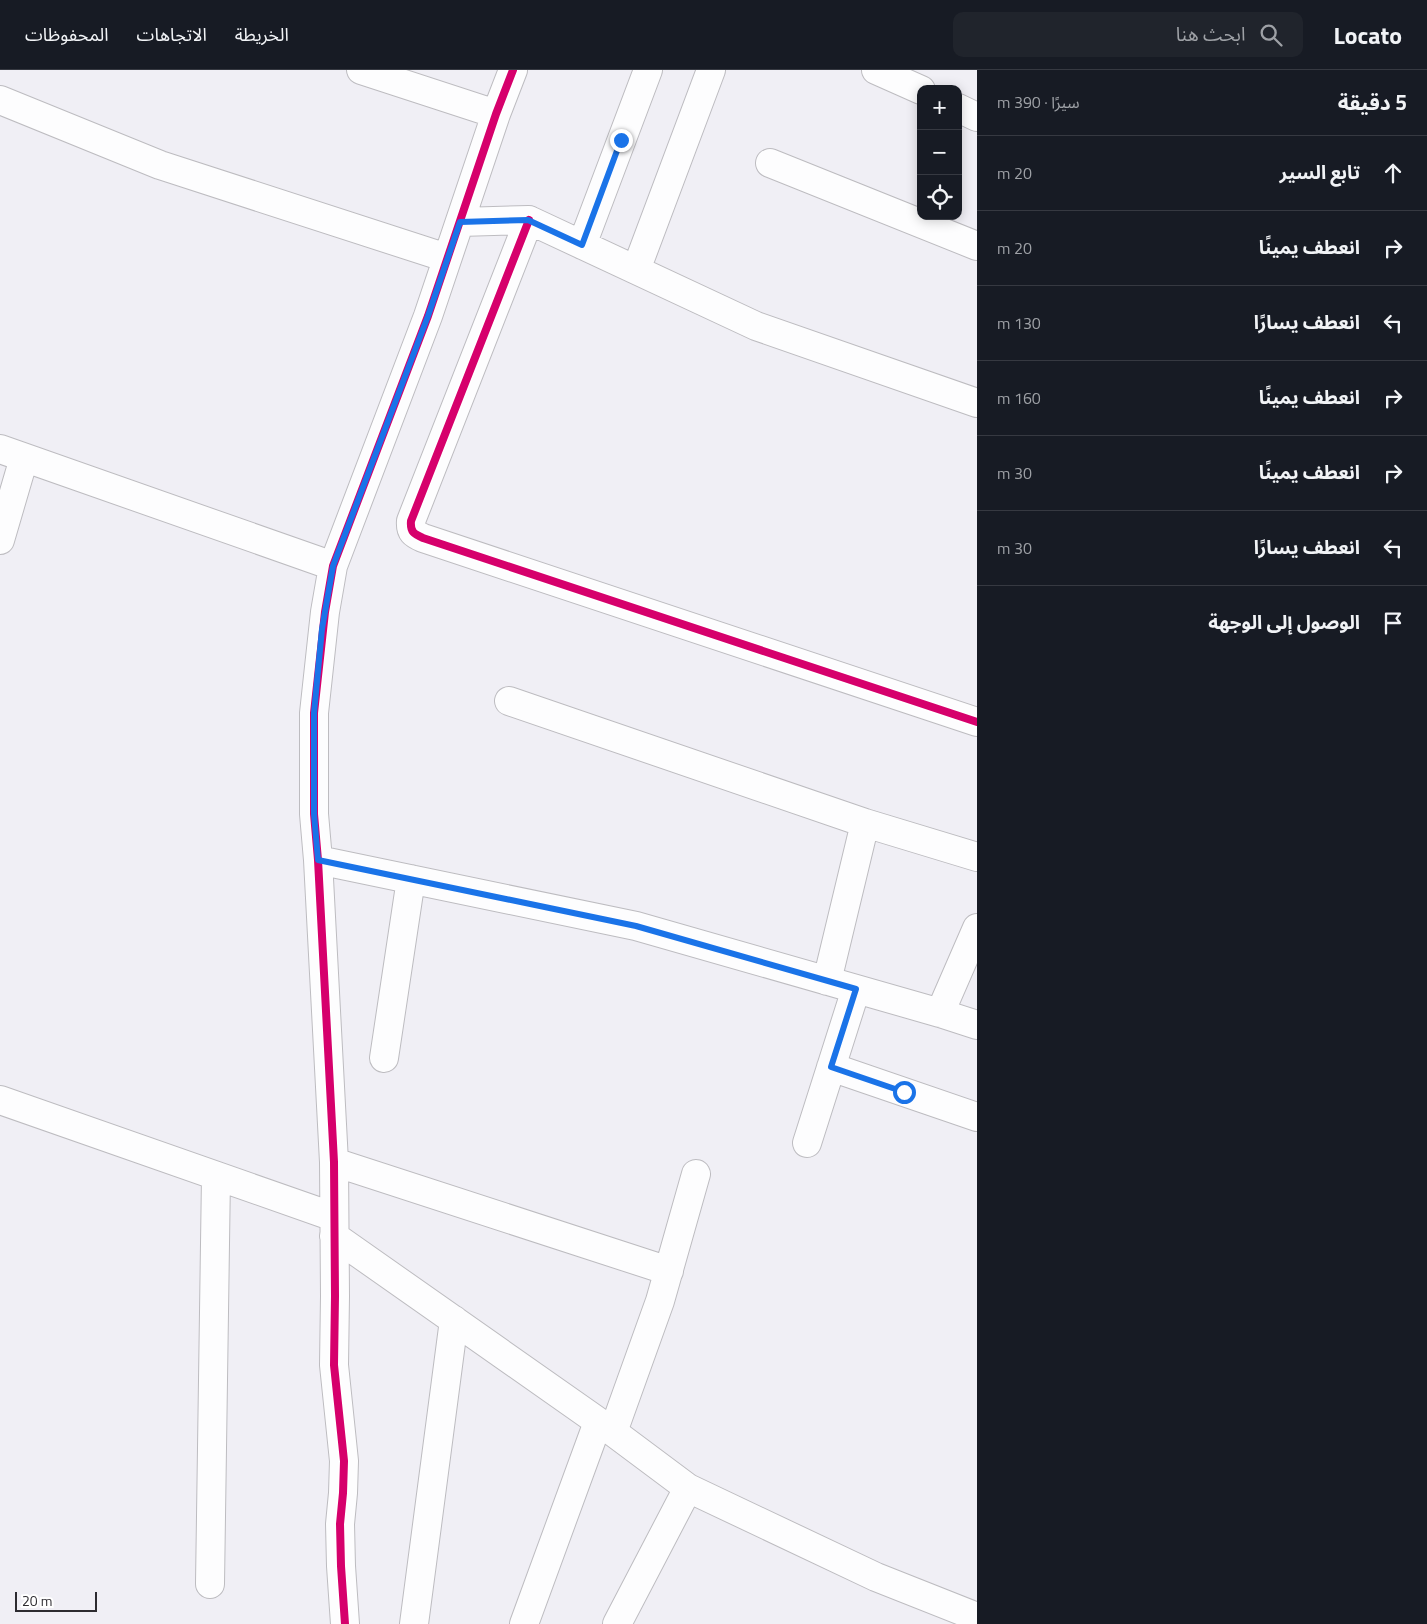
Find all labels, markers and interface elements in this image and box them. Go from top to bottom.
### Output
search box [953,12,1303,57]
text: Locato [1333,17,1402,53]
text: ابحث هنا [1176,19,1245,48]
text: المحفوظات [25,21,109,48]
text: الاتجاهات [137,21,207,48]
text: الخريطة [235,21,289,48]
icon: search [1257,21,1285,49]
map controls [917,85,962,220]
button: + [917,85,962,130]
text: 5 دقيقة [1338,86,1407,118]
text: سيرًا · 390 m [997,90,1080,114]
route end [610,129,633,152]
button: − [917,130,962,175]
text: تابع السير [1280,157,1360,186]
icon: ahead [1379,159,1407,187]
text: 20 m [997,161,1032,185]
button: locate [917,175,962,220]
text: انعطف يمينًا [1259,232,1360,261]
icon: right [1379,234,1407,262]
text: 20 m [997,236,1032,260]
text: انعطف يسارًا [1254,307,1360,336]
icon: left [1379,309,1407,337]
text: 130 m [997,311,1041,335]
text: انعطف يمينًا [1259,382,1360,411]
icon: right [1379,384,1407,412]
text: 160 m [997,386,1041,410]
text: انعطف يمينًا [1259,457,1360,486]
icon: right [1379,459,1407,487]
text: 30 m [997,461,1032,485]
text: انعطف يسارًا [1254,532,1360,561]
icon: left [1379,534,1407,562]
text: 30 m [997,536,1032,560]
text: الوصول إلى الوجهة [1208,607,1360,636]
icon: arrive [1379,609,1407,637]
route start [893,1081,916,1104]
scale bar [15,1589,98,1612]
text: 20 m [22,1590,52,1611]

